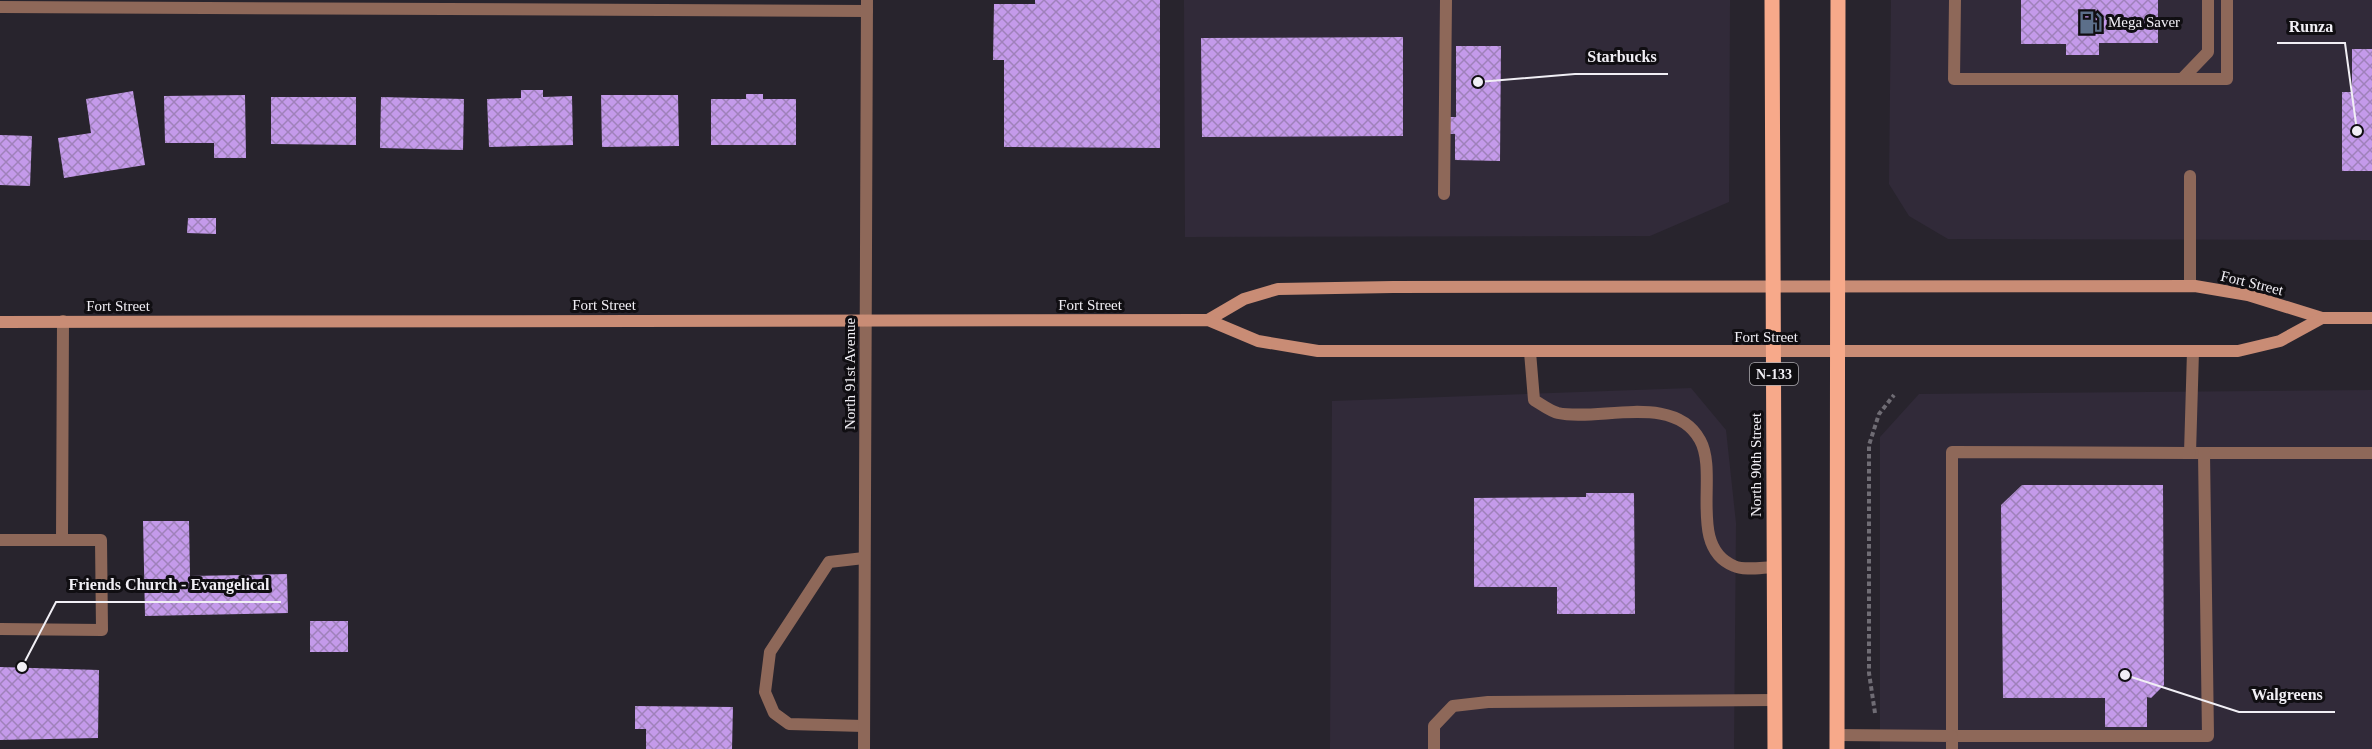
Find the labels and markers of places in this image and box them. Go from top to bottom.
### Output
fuel station icon: Mega Saver [2077,9,2103,35]
callout: Runza [2277,9,2345,43]
place label: Mega Saver [2108,14,2180,30]
callout: Starbucks [1575,40,1668,74]
callout: Friends Church - Evangelical [56,568,281,602]
callout: Walgreens [2239,678,2335,712]

